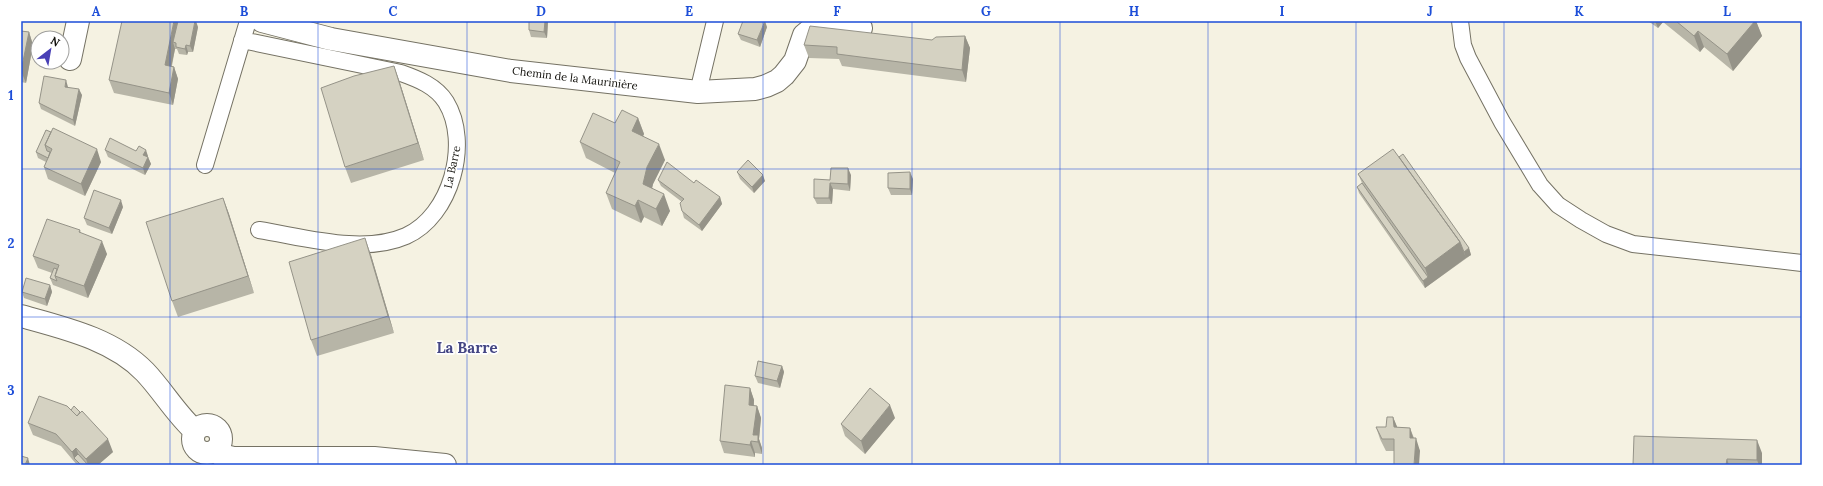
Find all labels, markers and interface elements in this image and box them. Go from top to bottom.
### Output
text: A [92,3,101,20]
text: B [240,3,249,20]
text: C [389,3,398,20]
text: D [536,3,546,20]
text: E [685,3,693,20]
text: F [833,3,841,20]
text: G [981,3,991,20]
text: H [1129,3,1139,20]
text: I [1279,3,1285,20]
text: J [1427,3,1433,20]
text: K [1574,3,1584,20]
text: L [1723,3,1731,20]
north arrow [30,30,70,70]
text: N [48,33,63,50]
street label: Chemin de la Maurinière [511,63,639,93]
text: 1 [8,87,14,104]
street label: La Barre [441,144,463,190]
text: 2 [8,235,15,252]
district label: La Barre [437,338,498,357]
text: 3 [7,382,15,399]

